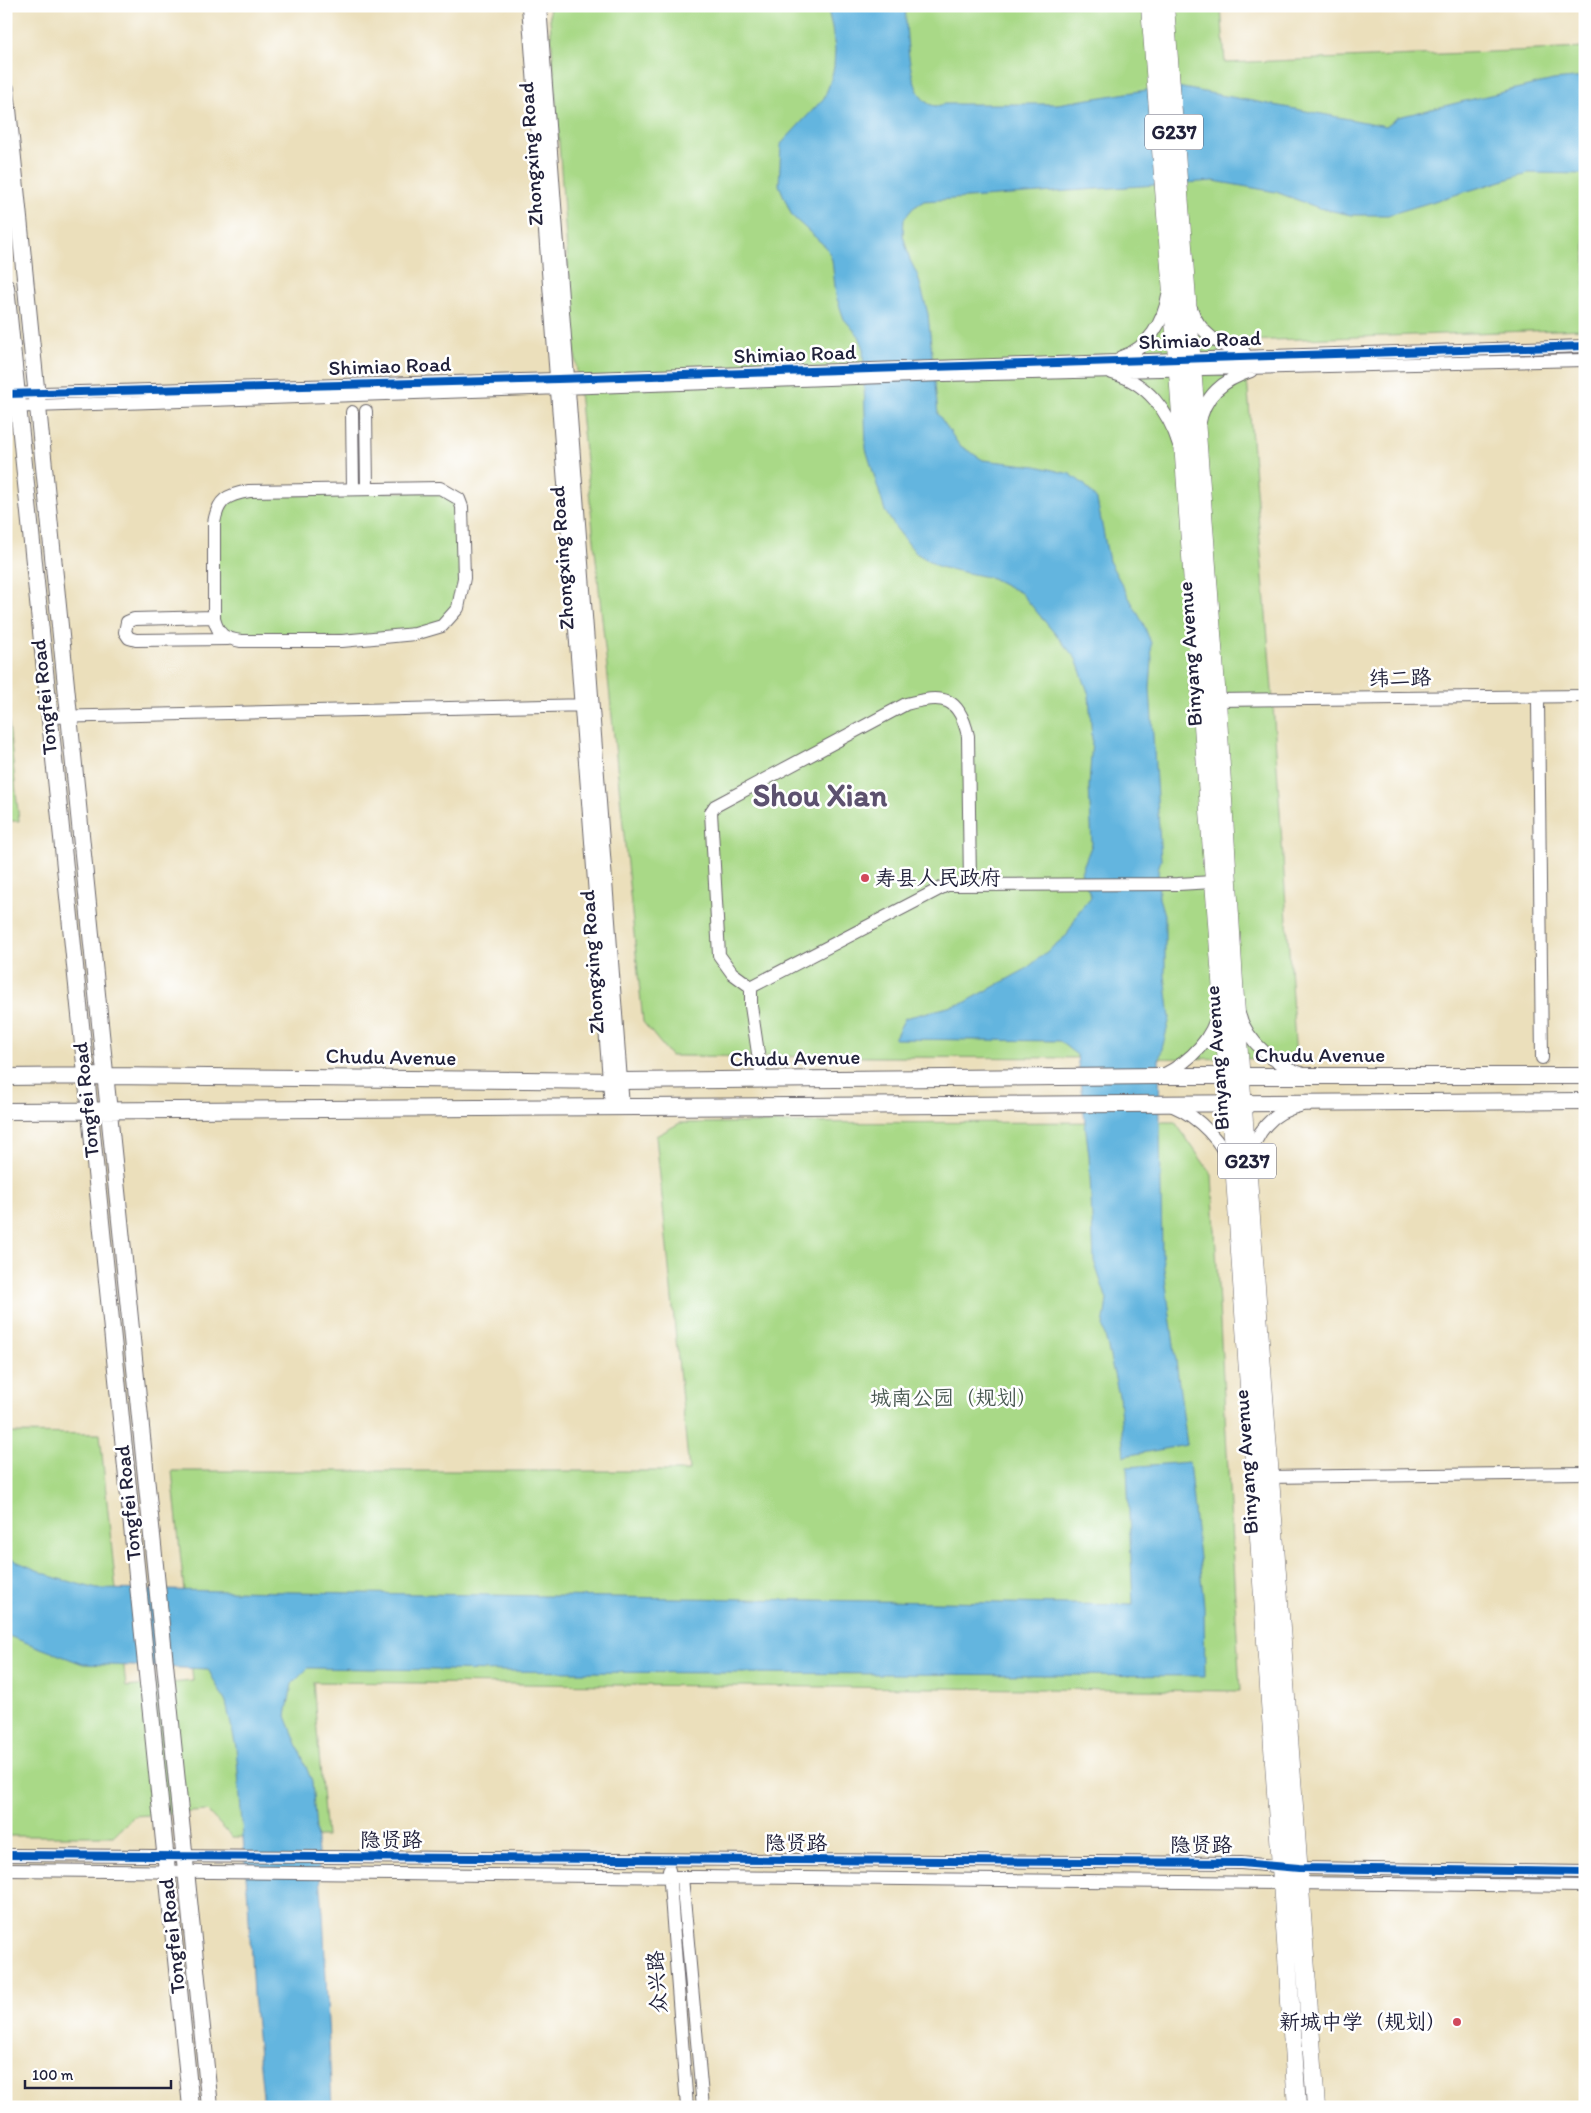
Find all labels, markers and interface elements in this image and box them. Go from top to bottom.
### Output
street label: Zhongxing Road [513,81,548,227]
road number: G237 [1145,114,1203,150]
street label: Shimiao Road [1138,325,1262,354]
street label: Shimiao Road [733,339,857,368]
street label: Shimiao Road [328,351,452,380]
street label: Zhongxing Road [544,485,579,631]
street label: Binyang Avenue [1172,581,1207,727]
street label: Tongfei Road [25,638,62,756]
street label: 纬二路 [1368,664,1432,691]
district label: Shou Xian [753,777,888,814]
place label: 寿县人民政府 [875,865,1001,890]
marker: 寿县人民政府 [859,872,871,884]
street label: Zhongxing Road [574,889,609,1035]
street label: Binyang Avenue [1199,985,1234,1131]
street label: Tongfei Road [67,1041,104,1159]
street label: Chudu Avenue [1255,1042,1385,1067]
street label: Chudu Avenue [326,1043,457,1070]
street label: Chudu Avenue [729,1044,861,1071]
road number: G237 [1218,1144,1276,1178]
park label: 城南公园（规划） [870,1385,1038,1410]
street label: Binyang Avenue [1228,1389,1263,1535]
street label: Tongfei Road [109,1444,146,1562]
street label: 隐贤路 [360,1827,423,1852]
street label: 隐贤路 [765,1830,828,1855]
street label: 隐贤路 [1170,1832,1233,1857]
street label: Tongfei Road [153,1877,190,1995]
street label: 众兴路 [642,1950,671,2014]
place label: 新城中学（规划） [1279,2009,1447,2034]
marker: 新城中学（规划） [1451,2016,1463,2028]
scale bar [25,2058,171,2090]
text: 100 m [32,2066,74,2084]

